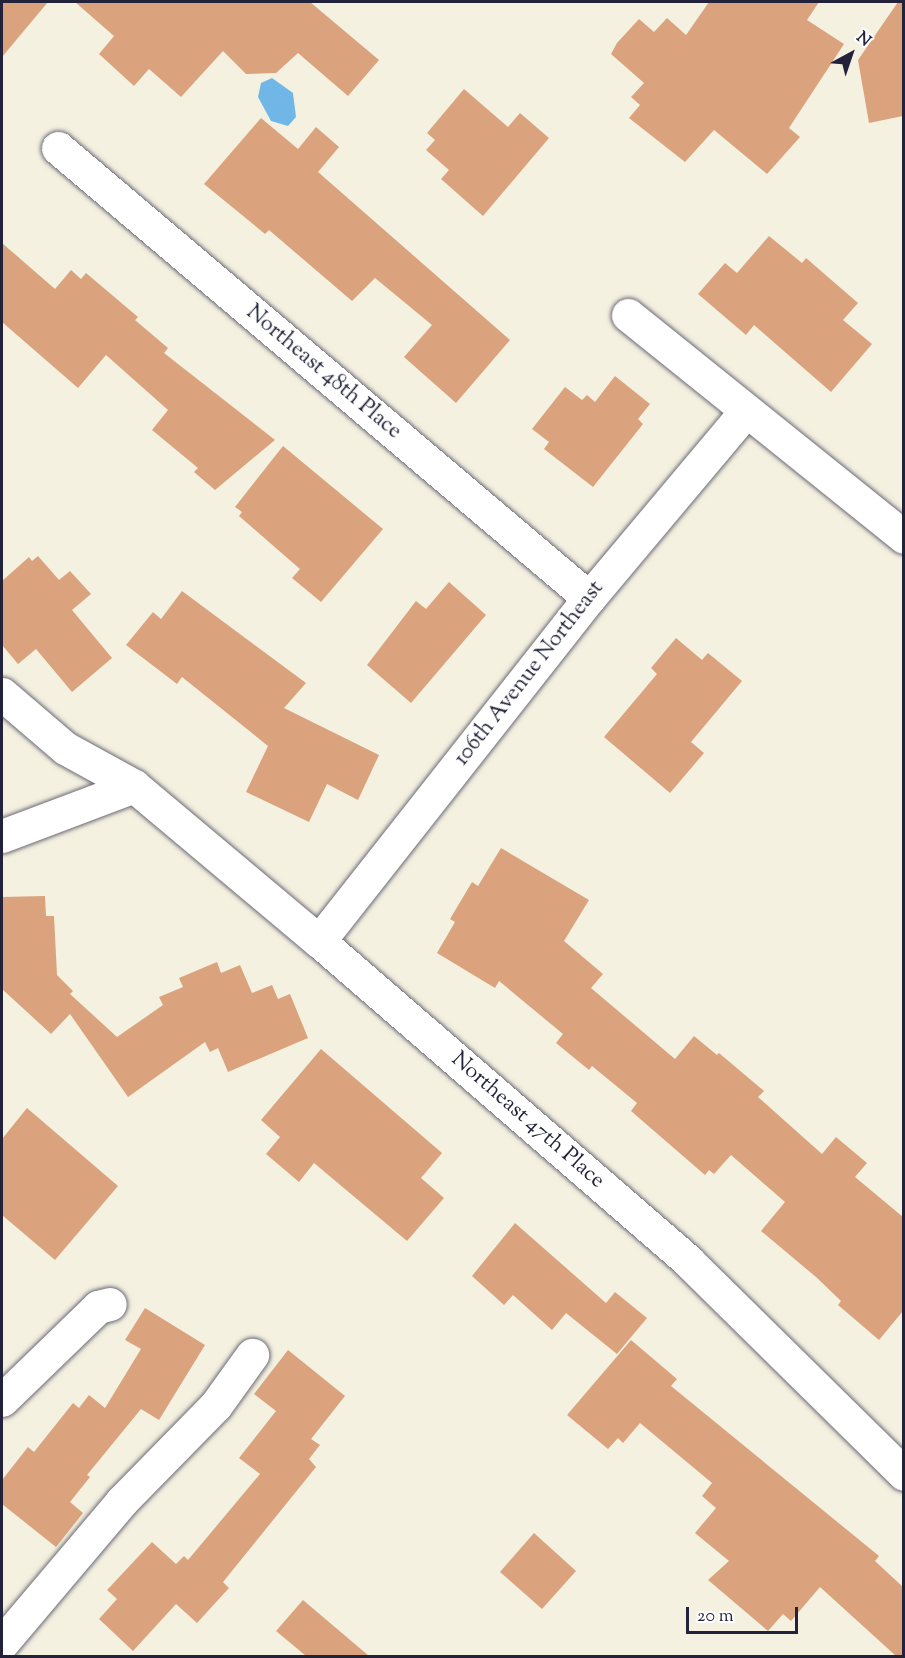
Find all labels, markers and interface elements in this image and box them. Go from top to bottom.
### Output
north arrow [821,24,881,84]
text: N [851,27,875,53]
street label: Northeast 48th Place [240,300,406,446]
street label: 106th Avenue Northeast [450,576,610,772]
street label: Northeast 47th Place [445,1047,609,1195]
scale bar [689,1595,802,1633]
text: 20 m [697,1604,734,1630]

